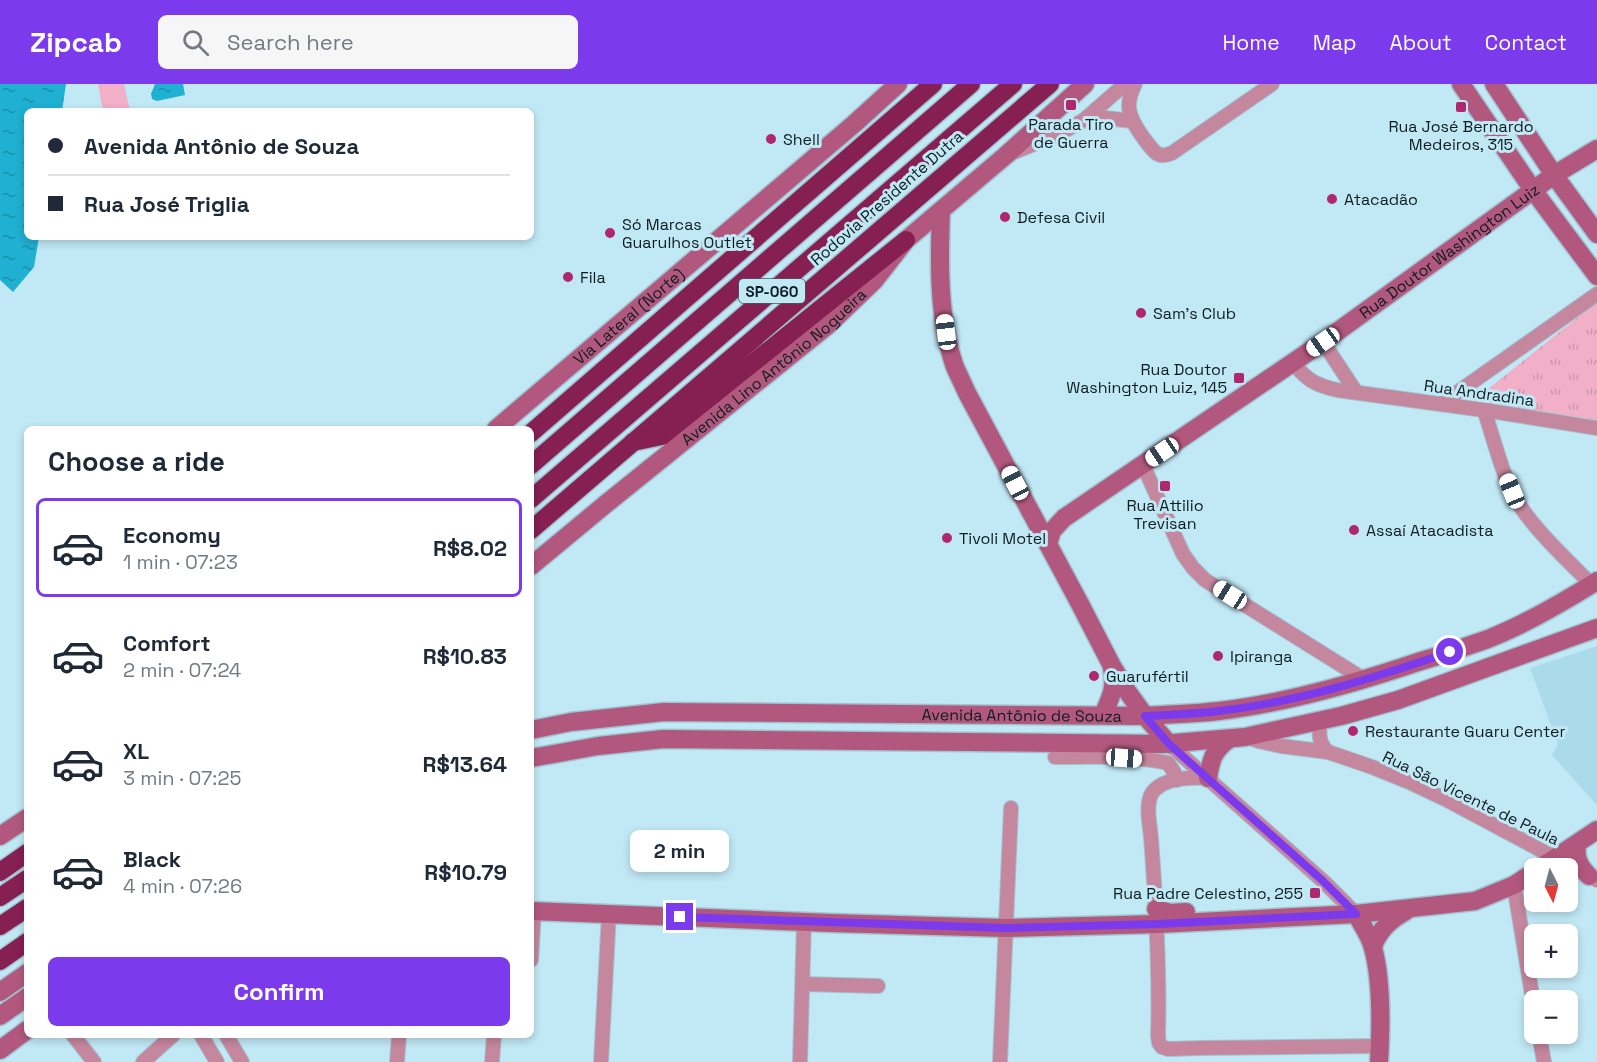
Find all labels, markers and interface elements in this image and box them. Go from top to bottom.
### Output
search box [158,15,578,69]
text: Zipcab [30,24,122,60]
icon: search [179,26,212,59]
text: Search here [227,28,354,56]
text: Home [1222,29,1280,56]
text: Map [1313,29,1357,56]
text: About [1390,29,1452,56]
text: Contact [1485,29,1567,56]
marker: Parada Tiro de Guerra [1064,98,1078,112]
marker: Rua José Bernardo Medeiros, 315 [1454,100,1468,114]
place label: Parada Tiro de Guerra [1028,114,1114,153]
place label: Rua José Bernardo Medeiros, 315 [1388,116,1534,155]
street label: Rodovia Presidente Dutra [806,126,968,270]
place label: Shell [783,129,820,150]
text: Avenida Antônio de Souza [84,132,359,160]
marker: Shell [764,132,778,146]
street label: Rua Doutor Washington Luiz [1355,179,1543,323]
place label: Atacadão [1344,189,1418,210]
text: Rua José Triglia [84,190,249,218]
marker: Atacadão [1325,192,1339,206]
place label: Defesa Civil [1017,207,1105,228]
marker: Defesa Civil [998,210,1012,224]
place label: Só Marcas Guarulhos Outlet [622,214,752,253]
marker: Só Marcas Guarulhos Outlet [603,226,617,240]
street label: Via Lateral (Norte) [569,263,688,369]
place label: Fila [580,267,606,288]
marker: Fila [561,270,575,284]
road number: SP-060 [739,279,805,303]
street label: Avenida Lino Antônio Nogueira [677,284,871,450]
place label: Sam's Club [1153,303,1236,324]
marker: Sam's Club [1134,306,1148,320]
car [935,313,957,351]
car [1303,324,1343,360]
place label: Rua Doutor Washington Luiz, 145 [1066,359,1227,398]
marker: Rua Doutor Washington Luiz, 145 [1232,371,1246,385]
street label: Rua Andradina [1423,375,1535,411]
car [1142,434,1182,470]
text: Choose a ride [48,444,225,479]
car [999,463,1031,503]
car [1497,471,1527,511]
marker: Rua Attilio Trevisan [1158,479,1172,493]
place label: Rua Attilio Trevisan [1126,495,1204,534]
place label: Assaí Atacadista [1366,520,1494,541]
icon: car [51,521,105,575]
text: Economy [123,521,221,549]
marker: Assaí Atacadista [1347,523,1361,537]
place label: Tivoli Motel [959,528,1046,549]
marker: Tivoli Motel [940,531,954,545]
text: R$8.02 [433,534,507,562]
text: 1 min · 07:23 [123,549,238,575]
car [1210,578,1250,612]
icon: car [51,629,105,683]
text: Comfort [123,629,211,657]
route start [1436,638,1463,665]
text: R$10.83 [423,642,507,670]
place label: Ipiranga [1230,646,1292,667]
marker: Ipiranga [1211,649,1225,663]
text: 2 min · 07:24 [123,657,241,683]
place label: Guarufértil [1106,666,1189,687]
marker: Guarufértil [1087,669,1101,683]
street label: Avenida Antônio de Souza [922,704,1122,726]
place label: Restaurante Guaru Center [1365,721,1566,742]
marker: Restaurante Guaru Center [1346,724,1360,738]
icon: car [51,737,105,791]
text: XL [123,737,149,765]
street label: Rua São Vicente de Paula [1379,746,1563,850]
car [1105,748,1143,768]
text: R$13.64 [423,750,507,778]
text: 3 min · 07:25 [123,765,241,791]
callout: 2 min [630,830,730,872]
text: 2 min [654,838,705,864]
icon: car [51,845,105,899]
text: Black [123,845,181,873]
text: R$10.79 [424,858,507,886]
north arrow [1524,858,1578,912]
map controls [1524,858,1578,1044]
text: 4 min · 07:26 [123,873,242,899]
place label: Rua Padre Celestino, 255 [1113,883,1303,904]
marker: Rua Padre Celestino, 255 [1308,886,1322,900]
route end [666,903,693,930]
button: + [1524,924,1578,978]
button: Confirm [48,957,510,1026]
button: − [1524,990,1578,1044]

